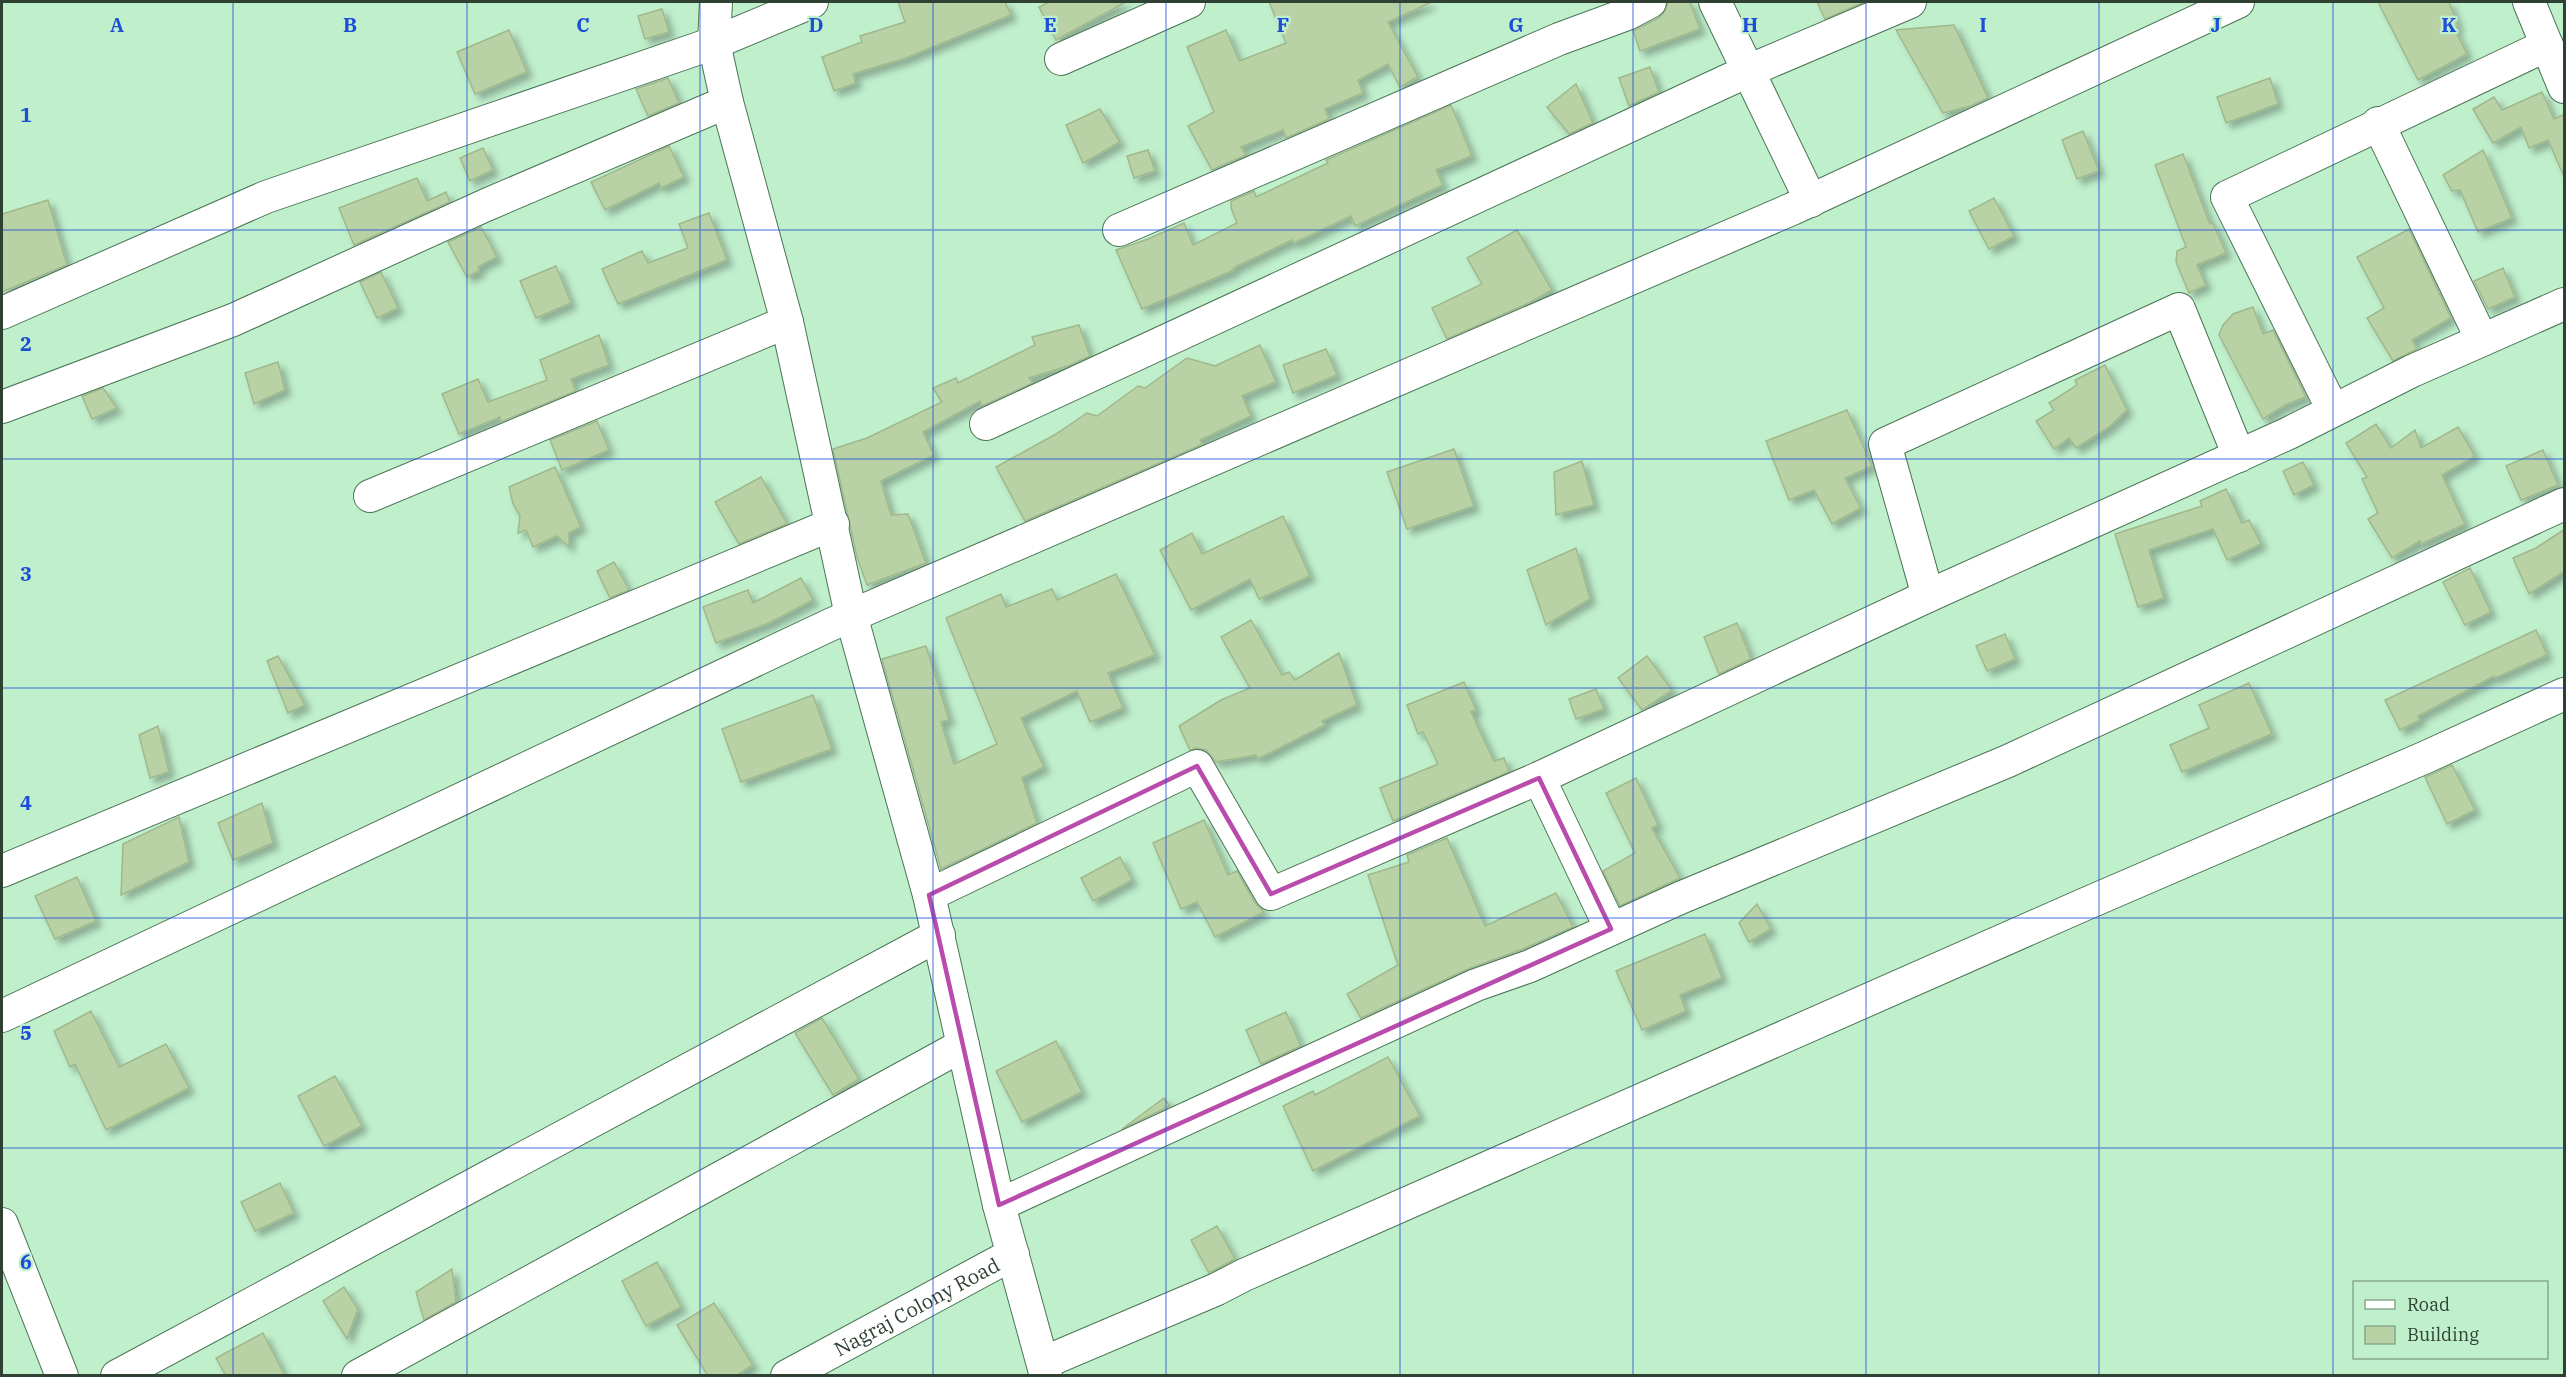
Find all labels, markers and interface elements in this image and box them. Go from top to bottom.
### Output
text: A [110,11,124,38]
text: B [343,11,357,38]
text: C [576,11,590,38]
text: D [808,11,824,38]
text: E [1043,11,1057,38]
text: F [1277,11,1289,38]
text: G [1508,11,1524,38]
text: H [1742,11,1758,38]
text: I [1979,11,1987,38]
text: J [2211,11,2221,38]
text: K [2441,11,2457,38]
text: 1 [20,101,32,128]
text: 2 [20,330,32,357]
text: 3 [20,560,32,587]
text: 4 [20,789,32,816]
text: 5 [20,1019,32,1046]
text: 6 [20,1248,32,1275]
street label: Nagraj Colony Road [829,1250,1004,1362]
legend [2353,1281,2548,1359]
text: Road [2407,1293,2450,1316]
text: Building [2407,1323,2479,1346]

